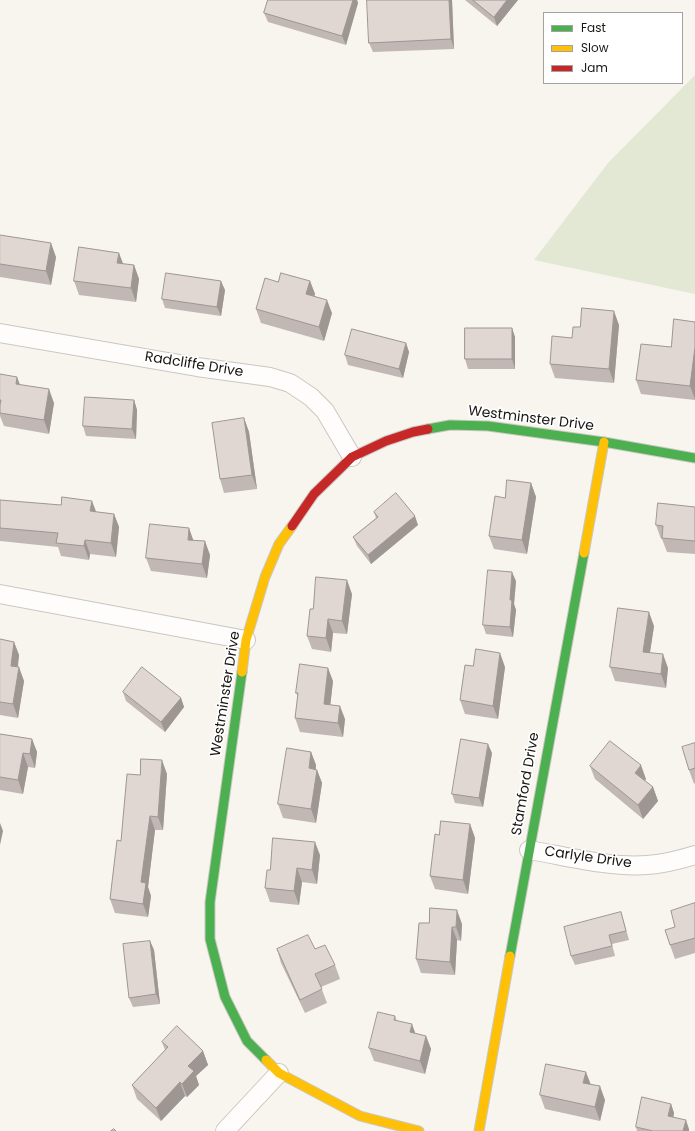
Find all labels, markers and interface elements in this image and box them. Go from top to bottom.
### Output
legend [543,12,683,84]
text: Fast [581,19,606,36]
text: Slow [581,39,609,56]
text: Jam [581,59,608,76]
street label: Radcliffe Drive [144,349,244,381]
street label: Westminster Drive [467,403,595,435]
street label: Westminster Drive [208,630,244,758]
street label: Stamford Drive [509,731,543,837]
street label: Carlyle Drive [543,844,633,872]

